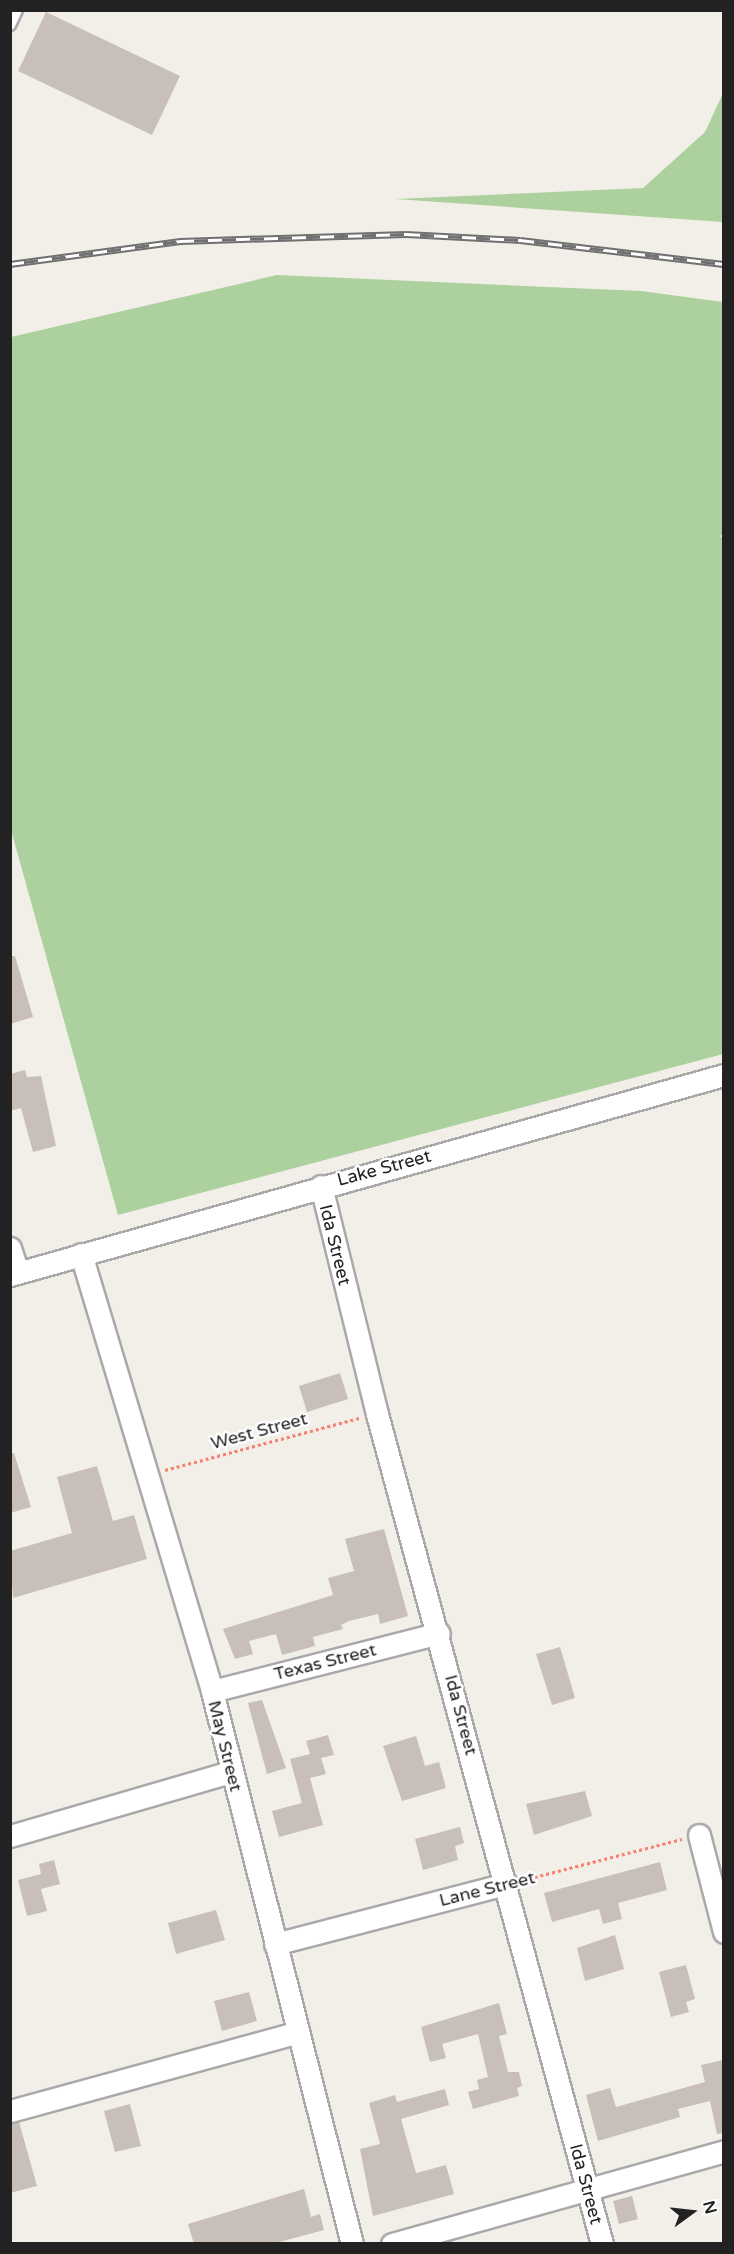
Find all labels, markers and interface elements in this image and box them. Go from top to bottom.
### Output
street label: Lake Street [335,1145,433,1191]
street label: Ida Street [315,1202,355,1288]
street label: West Street [208,1408,310,1454]
street label: Texas Street [272,1639,378,1685]
street label: Ida Street [440,1672,482,1758]
street label: May Street [203,1698,247,1794]
street label: Lane Street [437,1867,537,1911]
street label: Ida Street [565,2141,607,2227]
north arrow [662,2182,722,2242]
text: N [698,2199,721,2216]

